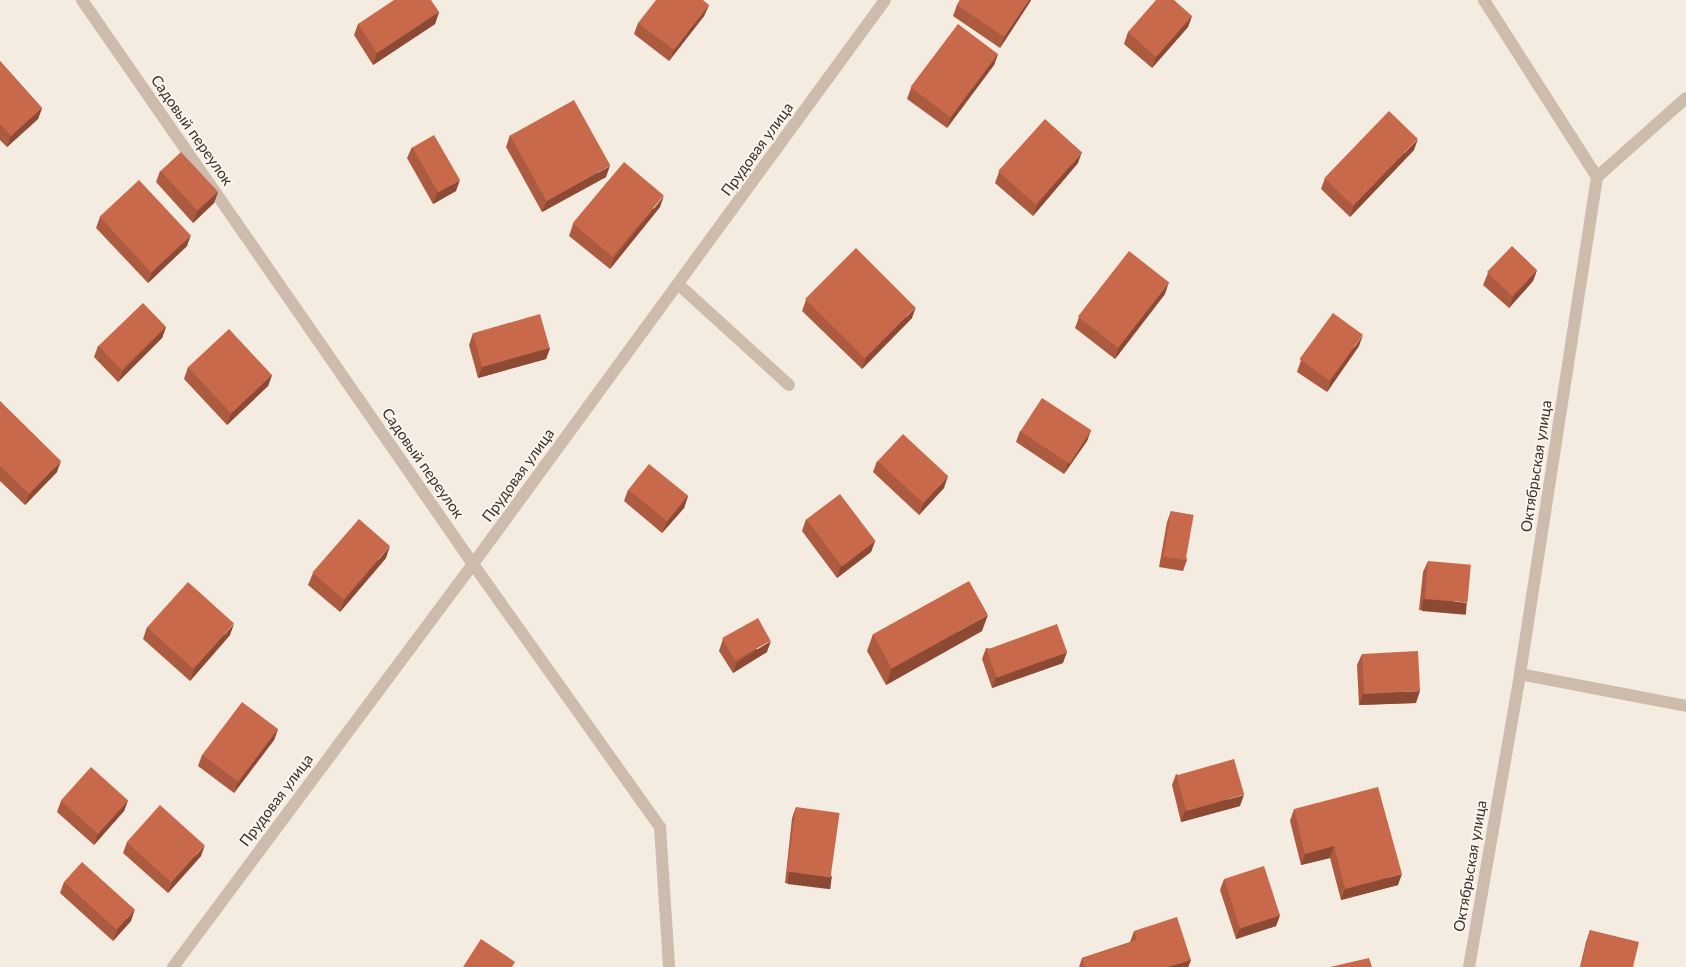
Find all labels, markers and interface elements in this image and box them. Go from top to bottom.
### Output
street label: Садовый переулок [147,71,237,189]
street label: Прудовая улица [717,99,797,199]
street label: Октябрьская улица [1517,399,1555,533]
street label: Садовый переулок [378,404,468,522]
street label: Прудовая улица [478,425,558,525]
street label: Прудовая улица [235,750,317,850]
street label: Октябрьская улица [1450,799,1490,933]

